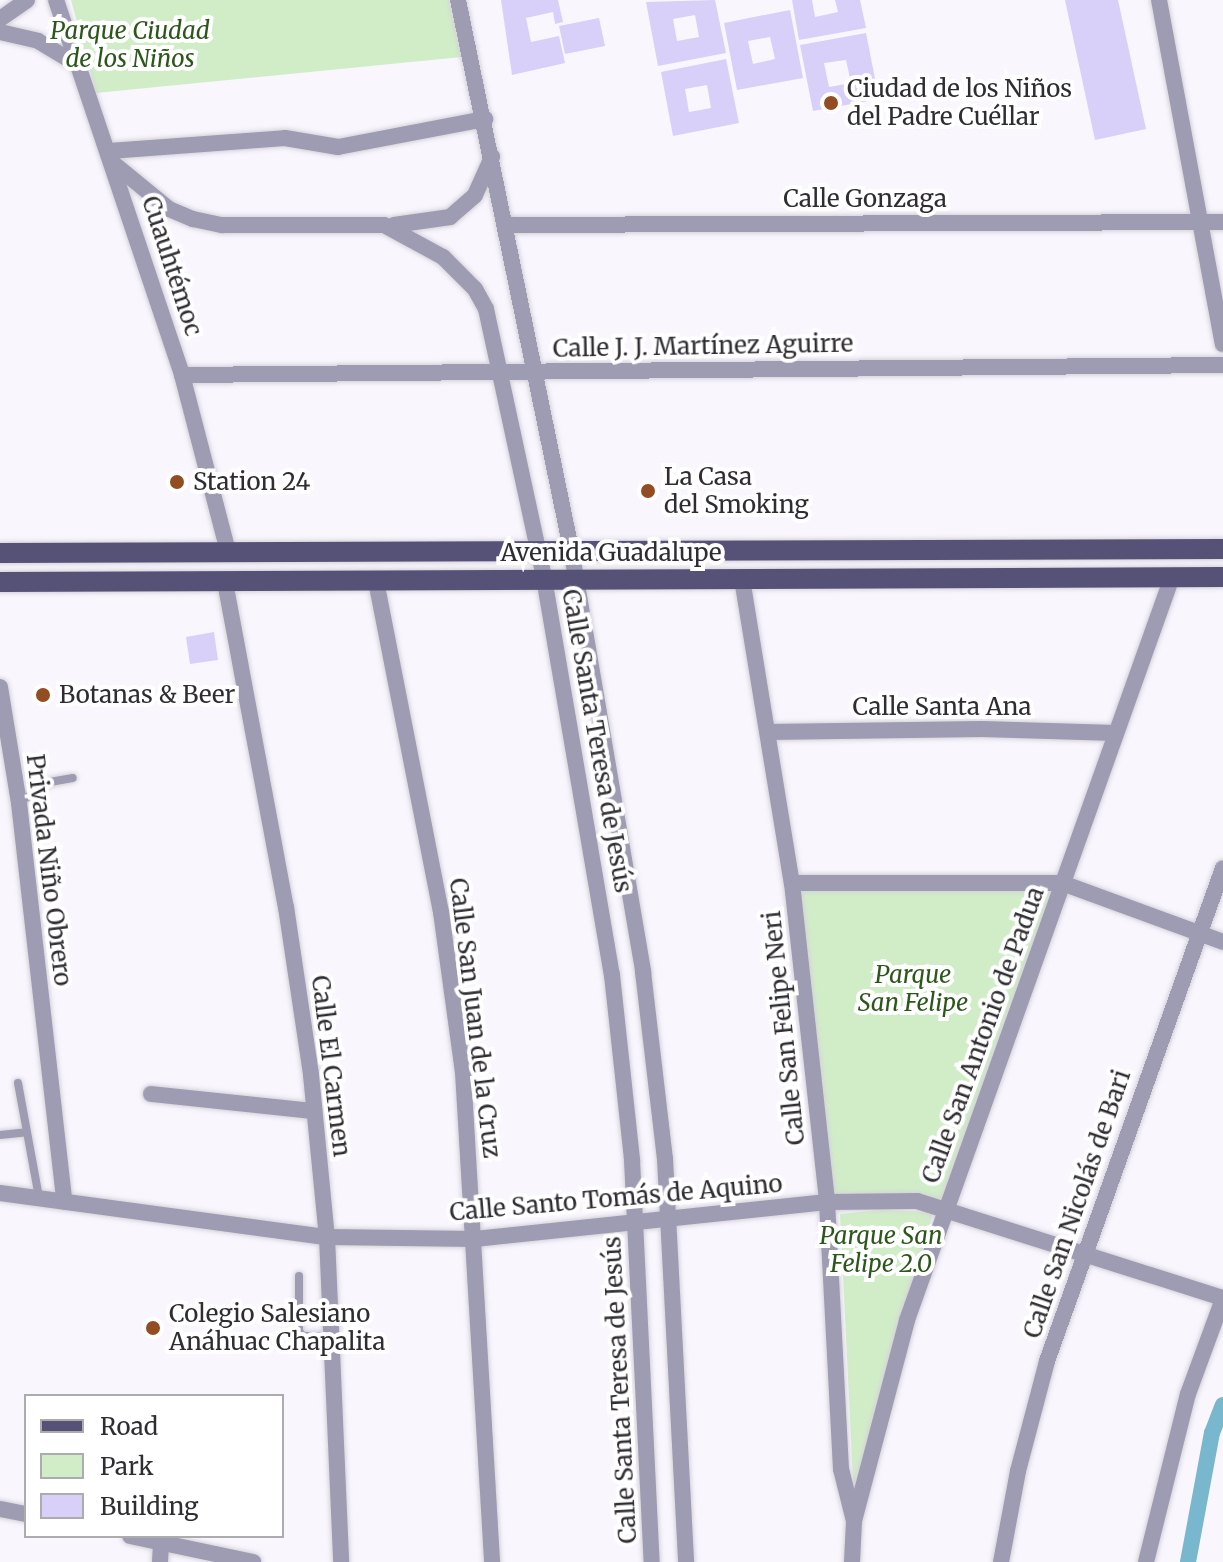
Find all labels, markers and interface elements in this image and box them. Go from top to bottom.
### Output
park label: Parque Ciudad de los Niños [50,17,210,73]
place label: Ciudad de los Niños del Padre Cuéllar [847,75,1072,131]
marker: Ciudad de los Niños del Padre Cuéllar [822,94,840,112]
street label: Calle Gonzaga [783,185,947,213]
street label: Cuauhtémoc [136,193,208,339]
street label: Calle J. J. Martínez Aguirre [552,329,854,363]
place label: La Casa del Smoking [664,463,809,519]
place label: Station 24 [193,468,310,496]
marker: Station 24 [168,473,186,491]
marker: La Casa del Smoking [639,482,657,500]
street label: Avenida Guadalupe [500,539,722,567]
street label: Calle Santa Teresa de Jesús [556,587,638,895]
place label: Botanas & Beer [59,681,235,709]
marker: Botanas & Beer [34,686,52,704]
street label: Calle Santa Ana [853,693,1031,721]
street label: Privada Niño Obrero [20,752,78,988]
street label: Calle San Juan de la Cruz [444,876,506,1160]
street label: Calle San Antonio de Padua [916,883,1050,1187]
street label: Calle San Felipe Neri [757,909,811,1147]
park label: Parque San Felipe [858,961,968,1017]
street label: Calle El Carmen [306,974,356,1158]
street label: Calle San Nicolás de Bari [1018,1066,1136,1342]
street label: Calle Santo Tomás de Aquino [448,1169,784,1227]
park label: Parque San Felipe 2.0 [819,1222,943,1278]
street label: Calle Santa Teresa de Jesús [598,1236,642,1544]
place label: Colegio Salesiano Anáhuac Chapalita [169,1300,385,1356]
marker: Colegio Salesiano Anáhuac Chapalita [144,1319,162,1337]
legend [24,1394,284,1538]
text: Road [100,1411,158,1442]
text: Park [100,1451,153,1482]
text: Building [100,1491,199,1522]

